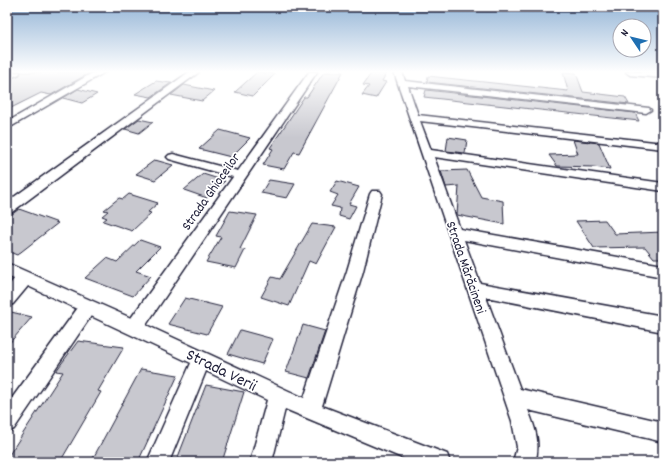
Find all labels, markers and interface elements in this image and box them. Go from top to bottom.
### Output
north arrow [612,18,652,58]
text: N [617,26,634,40]
street label: Strada Ghioceilor [177,149,246,235]
street label: Strada Mărăcineni [440,219,490,317]
street label: Strada Verii [181,344,260,399]

